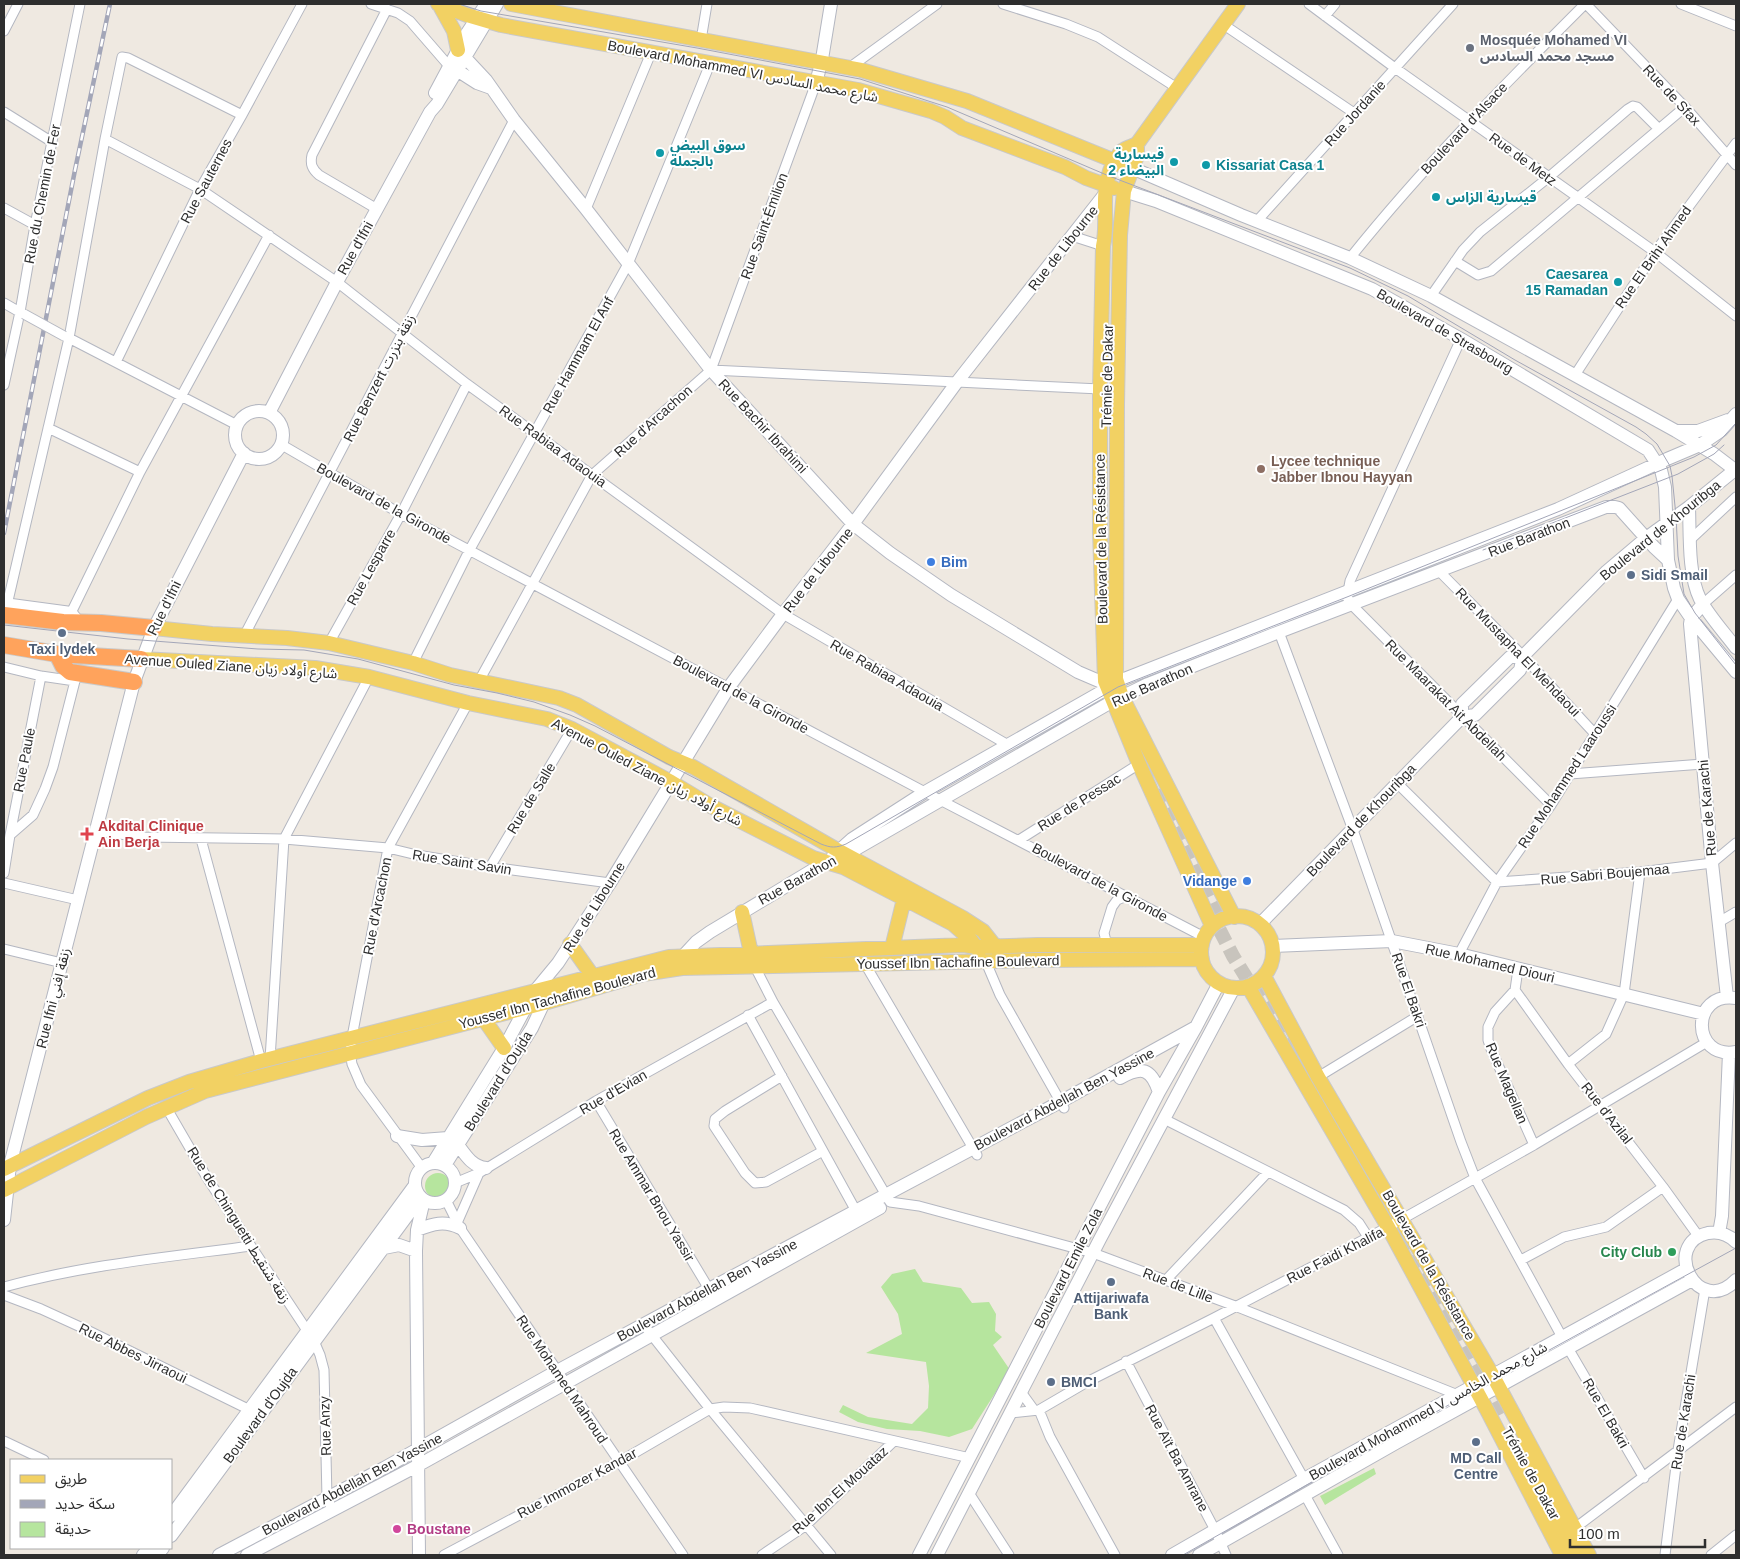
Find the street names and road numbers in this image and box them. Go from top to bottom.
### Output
street label: Boulevard Mohammed VI شارع محمد السادس [606,37,880,108]
street label: Rue de Sfax [1640,61,1704,129]
street label: Rue Jordanie [1321,77,1389,149]
street label: Boulevard d'Alsace [1417,79,1511,177]
street label: Rue du Chemin de Fer [21,123,63,265]
street label: Rue de Metz [1486,129,1560,189]
street label: Rue Sauternes [177,136,235,226]
street label: Rue Saint-Émilion [737,171,791,281]
street label: Rue de Libourne [1025,202,1101,294]
street label: Rue El Brihi Ahmed [1612,203,1694,311]
street label: Rue d'Ifni [334,218,376,278]
street label: Boulevard de Strasbourg [1374,285,1516,377]
street label: Rue Hammam El Anf [539,294,617,416]
street label: Rue Benzert زنقة بنزرت [340,312,419,445]
street label: Trémie de Dakar [1098,324,1116,428]
street label: Rue Bachir Ibrahimi [715,376,811,476]
street label: Rue d'Arcachon [611,382,695,460]
street label: Rue Rabiaa Adaouia [496,402,610,490]
street label: Boulevard de la Résistance [1092,453,1110,624]
street label: Boulevard de la Gironde [314,459,454,547]
street label: Boulevard de Khouribga [1597,476,1724,583]
street label: Rue Barathon [1486,514,1572,560]
street label: Rue de Libourne [780,524,856,616]
street label: Rue Lesparre [343,526,399,608]
street label: Rue d'Ifni [144,578,184,638]
street label: Rue Mustapha El Mehdaoui [1452,584,1584,720]
street label: Rue Rabiaa Adaouia [827,636,947,714]
street label: Rue Maarakat Ait Abdellah [1382,636,1510,764]
street label: Avenue Ouled Ziane شارع أولاد زيان [124,650,338,684]
street label: Boulevard de la Gironde [671,651,812,737]
street label: Rue Barathon [1109,660,1195,710]
street label: Rue Mohammed Laaroussi [1515,701,1619,851]
street label: Avenue Ouled Ziane شارع أولاد زيان [548,714,745,832]
street label: Rue Paule [10,726,38,794]
street label: Rue de Salle [503,759,559,836]
street label: Rue de Karachi [1695,759,1719,857]
street label: Boulevard de Khouribga [1303,760,1419,880]
street label: Rue de Pessac [1034,770,1124,834]
street label: Boulevard de la Gironde [1030,839,1171,925]
street label: Rue Saint Savin [411,846,513,878]
street label: Rue Barathon [755,852,839,908]
street label: Rue d'Arcachon [360,856,394,956]
street label: Rue de Libourne [560,859,628,955]
street label: Rue Sabri Boujemaa [1540,860,1670,888]
street label: Rue Mohamed Diouri [1424,940,1556,986]
street label: Rue Ifni زنقة إفني [33,946,76,1051]
street label: Rue El Bakri [1389,951,1429,1029]
street label: Youssef Ibn Tachafine Boulevard [856,952,1060,972]
street label: Youssef Ibn Tachafine Boulevard [457,964,657,1032]
street label: Boulevard d'Oujda [461,1028,535,1134]
street label: Rue Magellan [1483,1040,1531,1126]
street label: Boulevard Abdellah Ben Yassine [971,1044,1157,1153]
street label: Rue d'Evian [576,1066,650,1118]
street label: Rue d'Azilal [1578,1079,1636,1147]
street label: Rue Ammar Bnou Yassir [606,1126,698,1265]
street label: Rue de Chinguetti زنقة شنقيط [183,1144,294,1307]
street label: Boulevard de la Résistance [1379,1187,1479,1343]
street label: Boulevard Emile Zola [1031,1205,1105,1331]
street label: Rue Faidi Khalifa [1284,1224,1386,1286]
street label: Boulevard Abdellah Ben Yassine [614,1235,800,1344]
street label: Rue de Lille [1141,1264,1216,1306]
street label: Rue Mohamed Mahroud [513,1312,611,1446]
street label: Rue Abbes Jirraoui [76,1320,190,1386]
street label: Boulevard Mohammed V شارع محمد الخامس [1306,1339,1551,1486]
street label: Boulevard d'Oujda [220,1364,300,1466]
street label: Rue de Karachi [1668,1373,1698,1471]
street label: Rue El Bakri [1580,1375,1632,1451]
street label: Rue Anzy [316,1396,334,1456]
street label: Rue Aït Ba Amrane [1142,1402,1212,1515]
street label: Trémie de Dakar [1499,1424,1563,1523]
street label: Boulevard Abdellah Ben Yassine [259,1429,445,1538]
street label: Rue Ibn El Mouataz [789,1443,891,1537]
street label: Rue Immozer Kandar [515,1445,640,1521]

